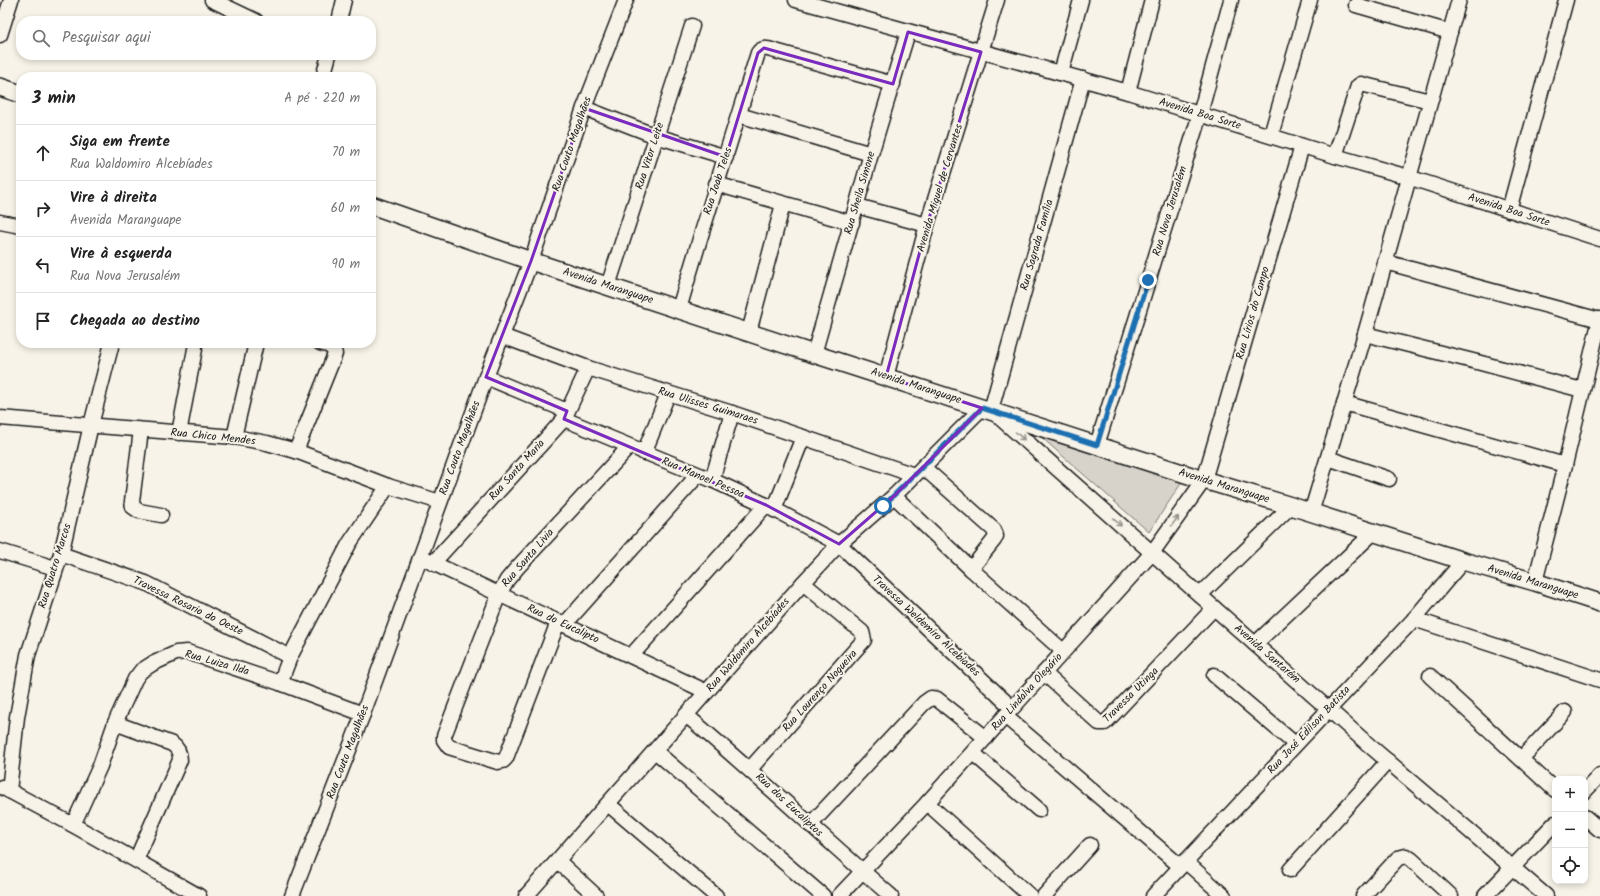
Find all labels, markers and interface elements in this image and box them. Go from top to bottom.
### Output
search box [16,16,376,60]
text: Pesquisar aqui [62,26,151,50]
icon: search [30,27,52,49]
text: 3 min [32,85,76,112]
text: A pé · 220 m [284,88,360,109]
street label: Avenida Boa Sorte [1157,93,1243,135]
street label: Rua Couto Magalhães [547,94,597,194]
street label: Rua Vitor Leite [631,120,669,192]
street label: Avenida Miguel de Cervantes [912,121,968,254]
text: Siga em frente [70,130,170,154]
icon: ahead [32,142,54,164]
text: 70 m [332,142,360,163]
street label: Rua Joab Teles [699,145,737,217]
street label: Rua Sheila Simone [840,149,880,237]
text: Rua Waldomiro Alcebíades [70,154,212,175]
street label: Rua Nova Jerusalém [1148,164,1192,258]
text: Vire à direita [70,186,157,210]
street label: Avenida Boa Sorte [1466,188,1552,232]
street label: Rua Sagrada Família [1015,197,1059,293]
icon: right [32,198,54,220]
text: 60 m [331,198,360,219]
text: Avenida Maranguape [70,210,181,231]
text: Vire à esquerda [70,242,172,266]
icon: left [32,254,54,276]
text: 90 m [332,254,360,275]
street label: Avenida Maranguape [560,263,656,309]
street label: Rua Lírios do Campo [1231,264,1275,362]
text: Rua Nova Jerusalém [70,266,180,287]
route end [1139,271,1157,289]
text: Chegada ao destino [70,309,200,333]
icon: arrive [32,310,54,332]
street label: Avenida Maranguape [868,363,964,409]
street label: Rua Ulisses Guimaraes [656,382,760,430]
street label: Rua Couto Magalhães [435,398,486,498]
street label: Rua Chico Mendes [170,424,257,450]
one-way arrow [1015,431,1025,441]
street label: Rua Santa Maria [484,435,550,505]
street label: Rua Manoel Pessoa [659,452,747,504]
street label: Avenida Maranguape [1176,464,1272,508]
route start [874,497,892,515]
one-way arrow [1171,516,1179,527]
one-way arrow [1112,517,1122,527]
street label: Rua Quatro Marcos [34,521,77,611]
street label: Rua Santa Livia [497,525,559,591]
street label: Avenida Maranguape [1485,560,1581,604]
street label: Travessa Rosario do Oeste [130,571,246,641]
street label: Travessa Weldemiro Alcebiades [868,571,984,681]
street label: Rua Waldomiro Alcebíades [702,593,795,696]
street label: Rua do Eucalipto [524,599,602,649]
street label: Avenida Santarém [1230,620,1305,688]
street label: Rua Luiza Ilda [183,645,251,681]
street label: Rua Lourenço Nogueira [778,646,862,736]
street label: Rua Lindalva Olegário [987,649,1067,735]
street label: Travessa Utinga [1099,663,1163,727]
street label: Rua José Edilson Batista [1263,682,1355,778]
street label: Rua Couto Magalhães [322,702,374,802]
street label: Rua dos Eucaliptos [751,769,827,842]
map controls [1552,776,1588,884]
button: + [1552,776,1588,812]
button: − [1552,812,1588,848]
button: locate [1552,848,1588,884]

